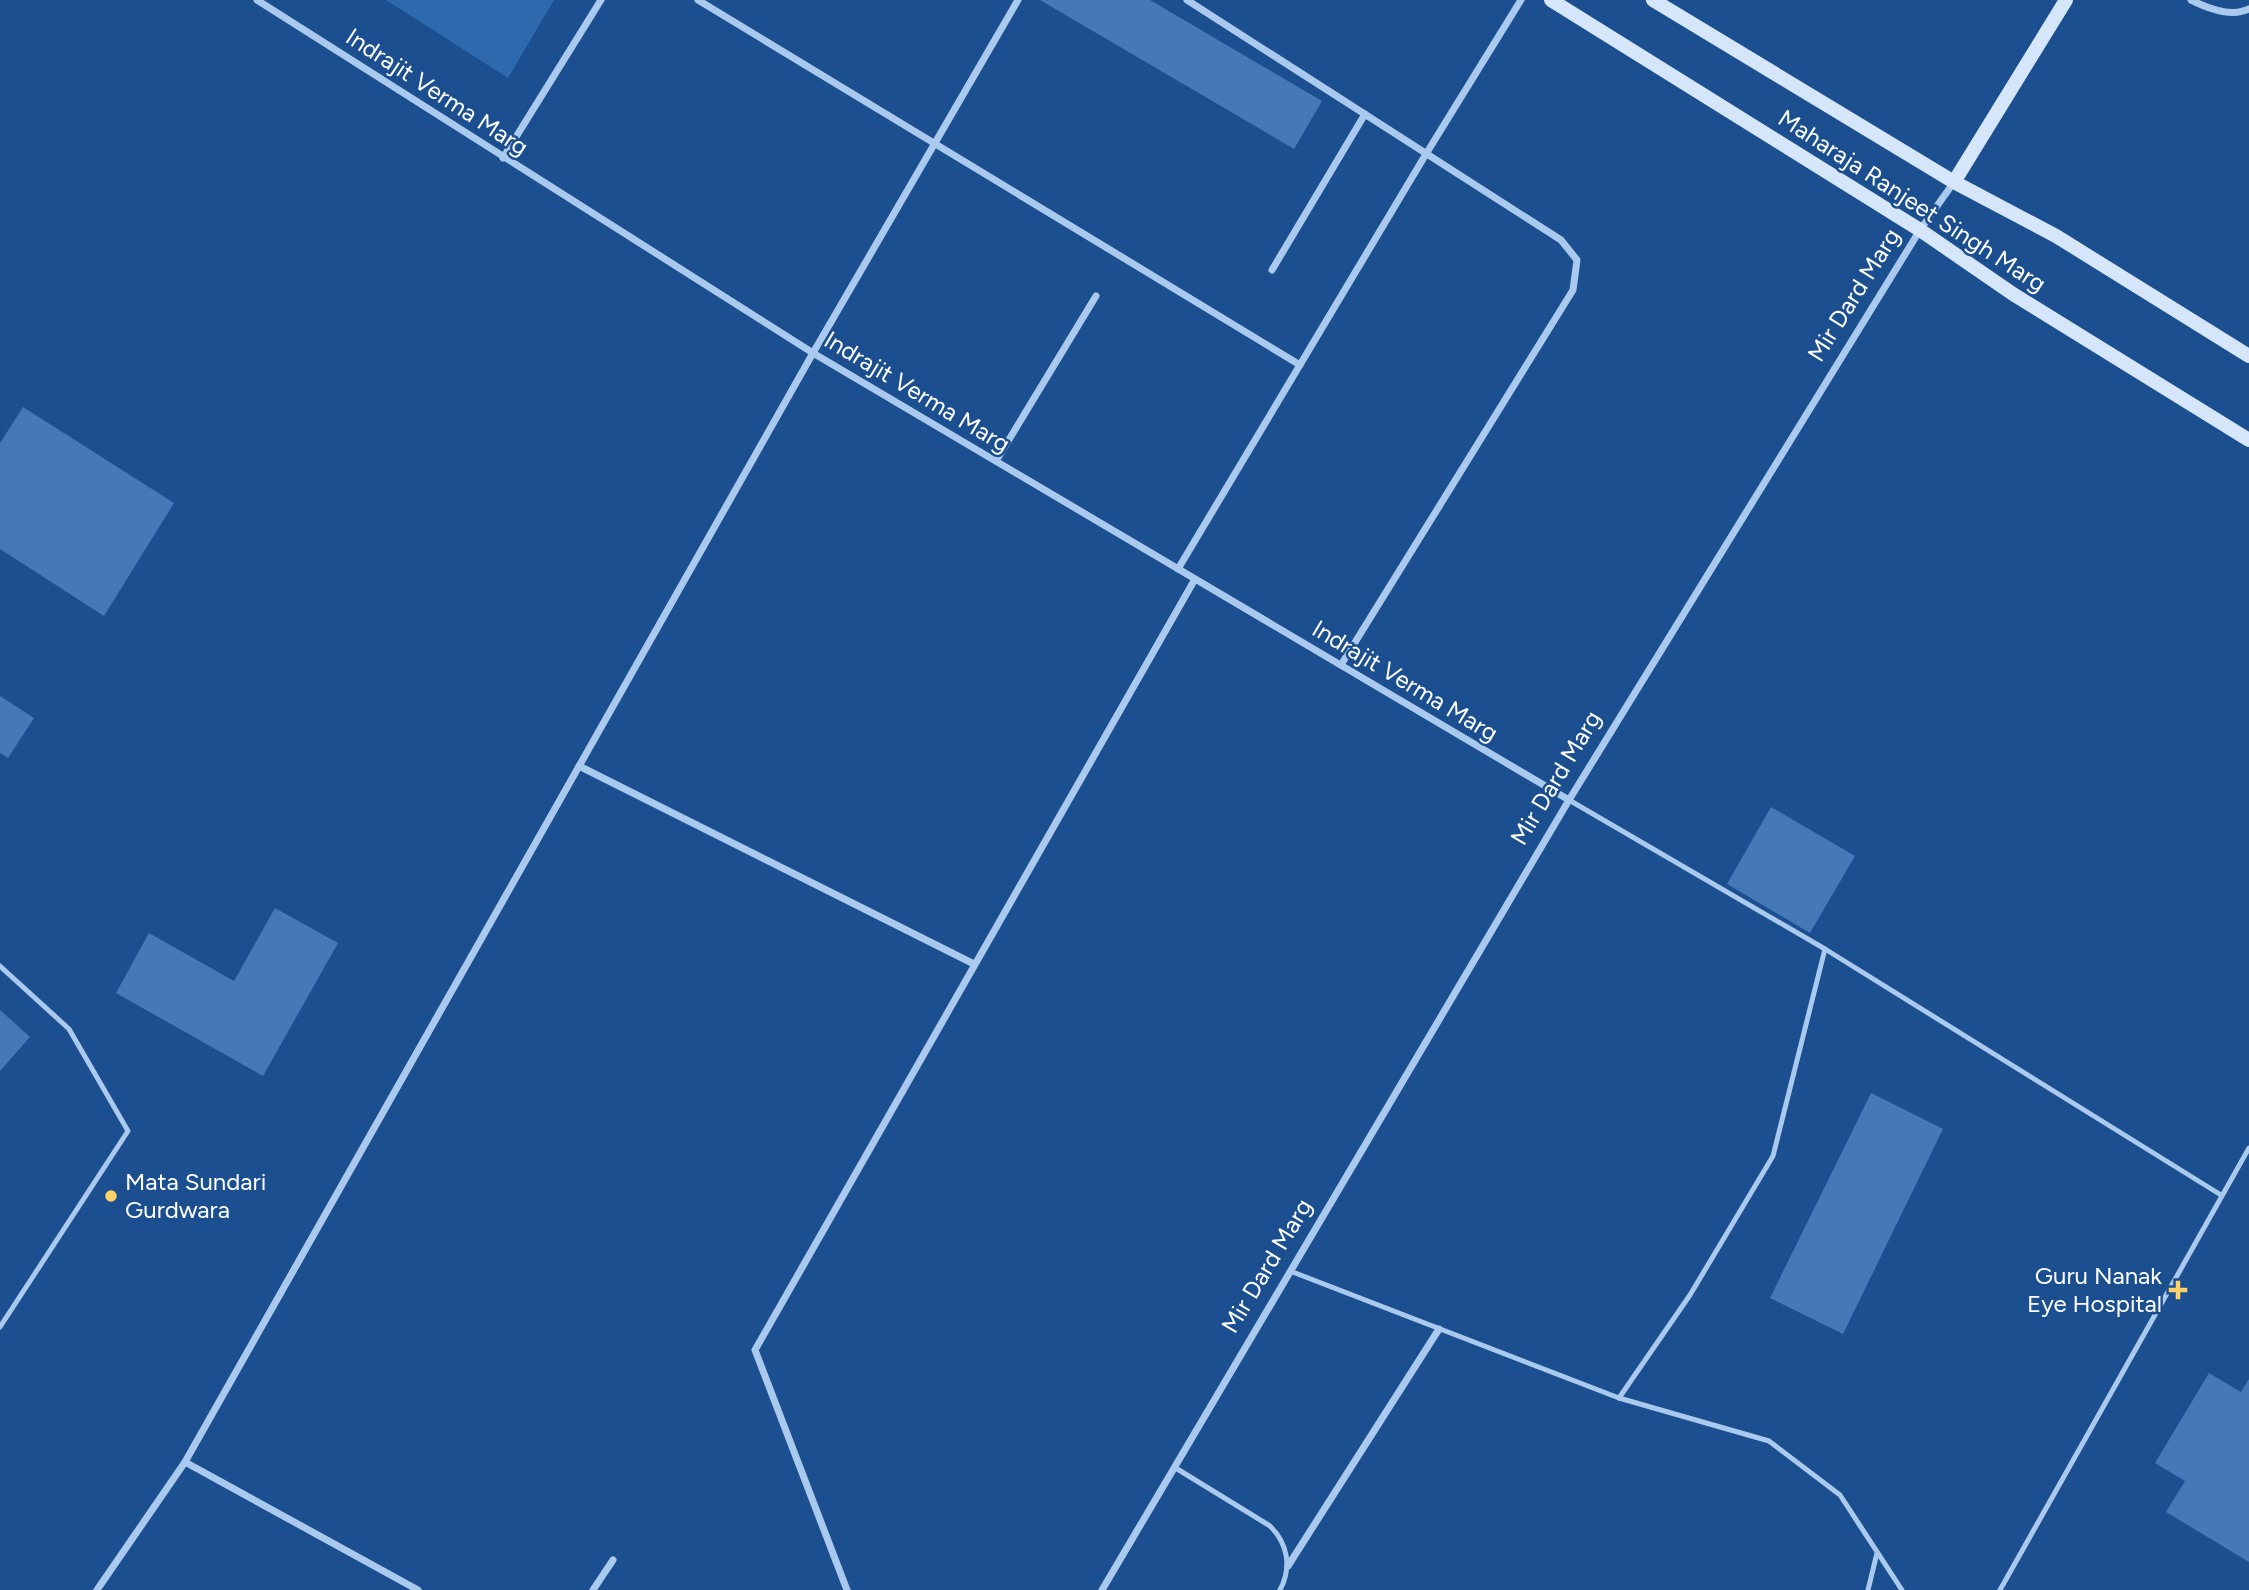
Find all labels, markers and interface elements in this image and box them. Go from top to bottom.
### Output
street label: Indrajit Verma Marg [341,22,534,161]
street label: Maharaja Ranjeet Singh Marg [1773,103,2052,298]
street label: Mir Dard Marg [1801,223,1906,367]
street label: Indrajit Verma Marg [819,325,1015,458]
street label: Indrajit Verma Marg [1307,614,1503,747]
street label: Mir Dard Marg [1504,705,1607,850]
place label: Mata Sundari Gurdwara [125,1167,266,1224]
marker: Mata Sundari Gurdwara [103,1188,119,1204]
street label: Mir Dard Marg [1215,1193,1318,1338]
place label: Guru Nanak Eye Hospital [2027,1261,2162,1318]
marker: Guru Nanak Eye Hospital [2168,1280,2188,1300]

